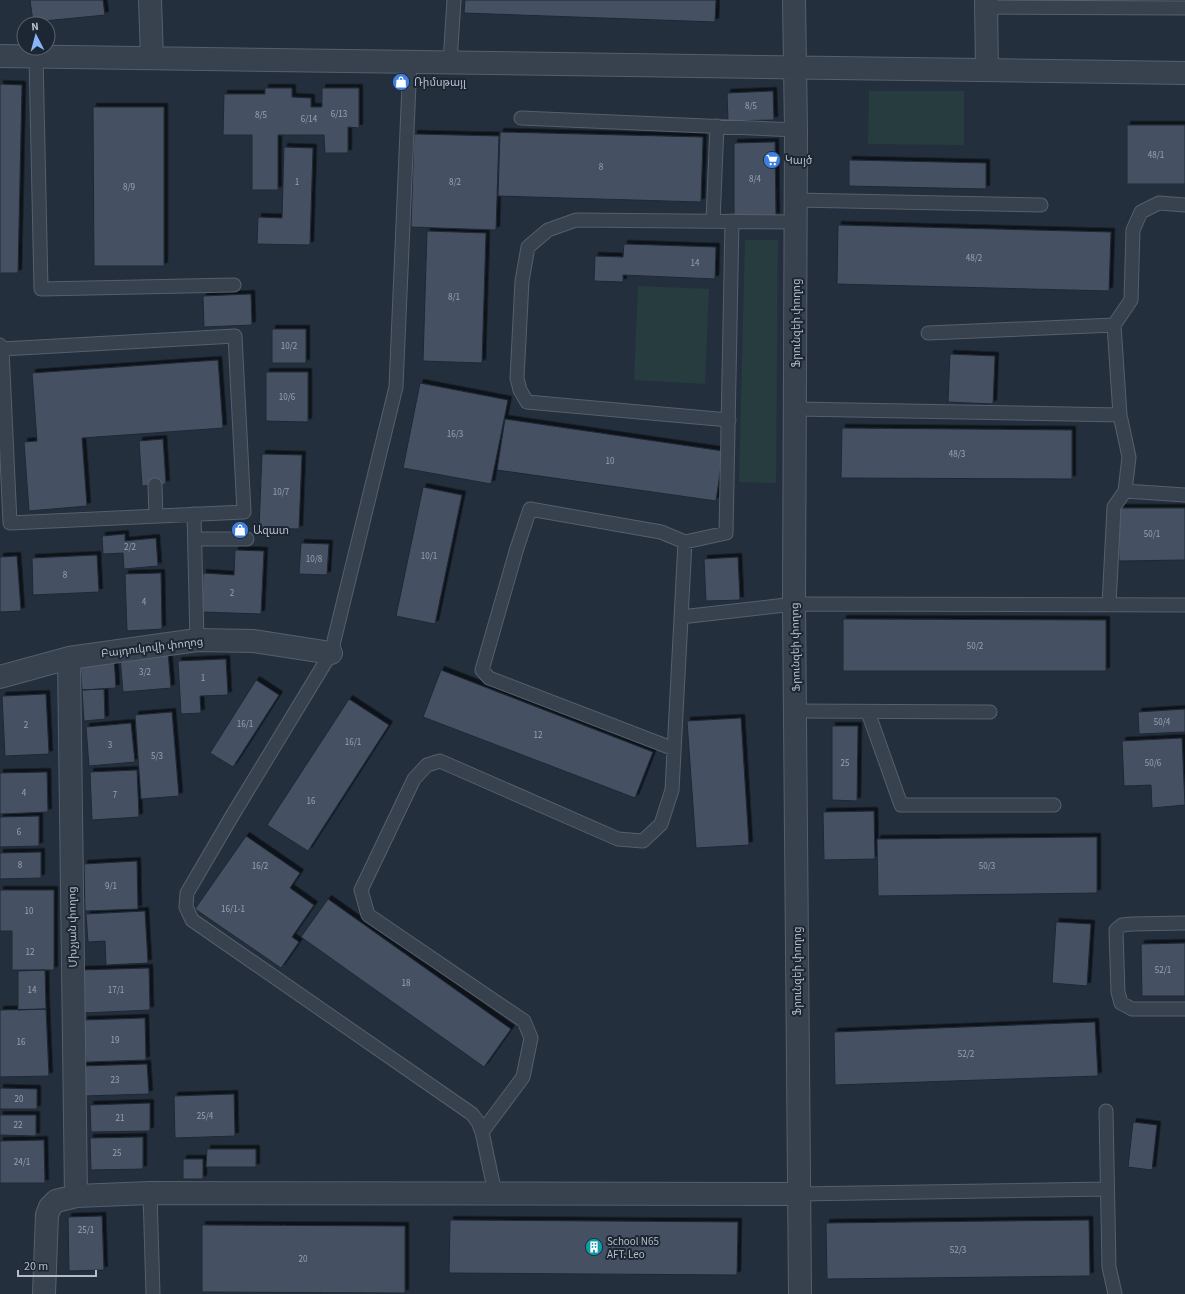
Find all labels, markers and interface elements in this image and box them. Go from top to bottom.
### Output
north arrow [16,16,56,56]
text: N [31,19,39,34]
shop icon: Ռիմսթայլ [391,72,411,92]
place label: Ռիմսթայլ [414,75,467,90]
house number: 8/5 [745,100,758,113]
house number: 6/13 [331,108,348,121]
house number: 8/5 [255,109,268,122]
house number: 6/14 [301,113,318,126]
house number: 48/1 [1148,149,1164,162]
supermarket icon: Կայծ [762,150,782,170]
place label: Կայծ [785,153,813,168]
house number: 8 [599,161,604,174]
house number: 8/4 [749,173,762,186]
house number: 1 [295,176,299,189]
house number: 8/2 [449,176,462,189]
house number: 8/9 [123,181,136,194]
house number: 48/2 [966,252,983,265]
house number: 14 [691,257,700,270]
street label: Ֆրունզեի փողոց [789,278,804,368]
house number: 8/1 [448,291,460,304]
house number: 10/2 [281,340,298,353]
house number: 10/6 [279,391,296,404]
house number: 16/3 [447,428,464,441]
house number: 48/3 [949,448,966,461]
house number: 10 [606,455,615,468]
house number: 10/7 [273,486,290,499]
shop icon: Ազատ [230,520,250,540]
place label: Ազատ [253,523,289,538]
house number: 50/1 [1144,528,1160,541]
house number: 2/2 [124,541,137,554]
house number: 10/1 [421,550,437,563]
house number: 10/8 [306,553,323,566]
house number: 8 [63,569,68,582]
house number: 2 [230,587,235,600]
house number: 4 [142,596,147,609]
street label: Ֆրունզեի փողոց [787,602,804,692]
street label: Բայդուկովի փողոց [100,634,204,661]
house number: 50/2 [967,640,984,653]
house number: 3/2 [139,666,152,679]
house number: 1 [201,672,205,685]
house number: 50/4 [1154,716,1171,729]
house number: 16/1 [237,718,253,731]
house number: 2 [24,719,29,732]
house number: 12 [534,729,543,742]
house number: 16/1 [345,736,361,749]
house number: 3 [108,739,113,752]
house number: 5/3 [151,750,164,763]
house number: 25 [841,757,850,770]
house number: 50/6 [1145,757,1162,770]
house number: 4 [22,787,27,800]
house number: 7 [113,789,118,802]
house number: 16 [307,795,316,808]
house number: 6 [17,826,22,839]
house number: 8 [18,859,23,872]
house number: 16/2 [252,860,269,873]
house number: 50/3 [979,860,996,873]
house number: 9/1 [105,880,117,893]
street label: Մխչյան փողոց [64,886,81,968]
house number: 16/1-1 [221,903,245,916]
house number: 10 [25,905,34,918]
street label: Ֆրունզեի փողոց [790,926,805,1016]
house number: 12 [26,946,35,959]
house number: 52/1 [1155,964,1171,977]
house number: 18 [402,977,411,990]
house number: 14 [28,984,37,997]
house number: 17/1 [108,984,124,997]
house number: 19 [111,1034,120,1047]
house number: 16 [17,1036,26,1049]
house number: 52/2 [958,1048,975,1061]
house number: 23 [111,1074,120,1087]
house number: 20 [15,1093,24,1106]
house number: 25/4 [197,1110,214,1123]
house number: 21 [116,1112,124,1125]
house number: 22 [14,1119,23,1132]
house number: 25 [113,1147,122,1160]
house number: 24/1 [14,1156,30,1169]
house number: 25/1 [78,1224,94,1237]
place label: School N65 AFT. Leo [607,1234,659,1262]
building icon: School N65 AFT. Leo [584,1237,604,1257]
house number: 52/3 [950,1244,967,1257]
scale bar [18,1252,96,1278]
house number: 20 [299,1253,308,1266]
text: 20 m [24,1258,48,1275]

